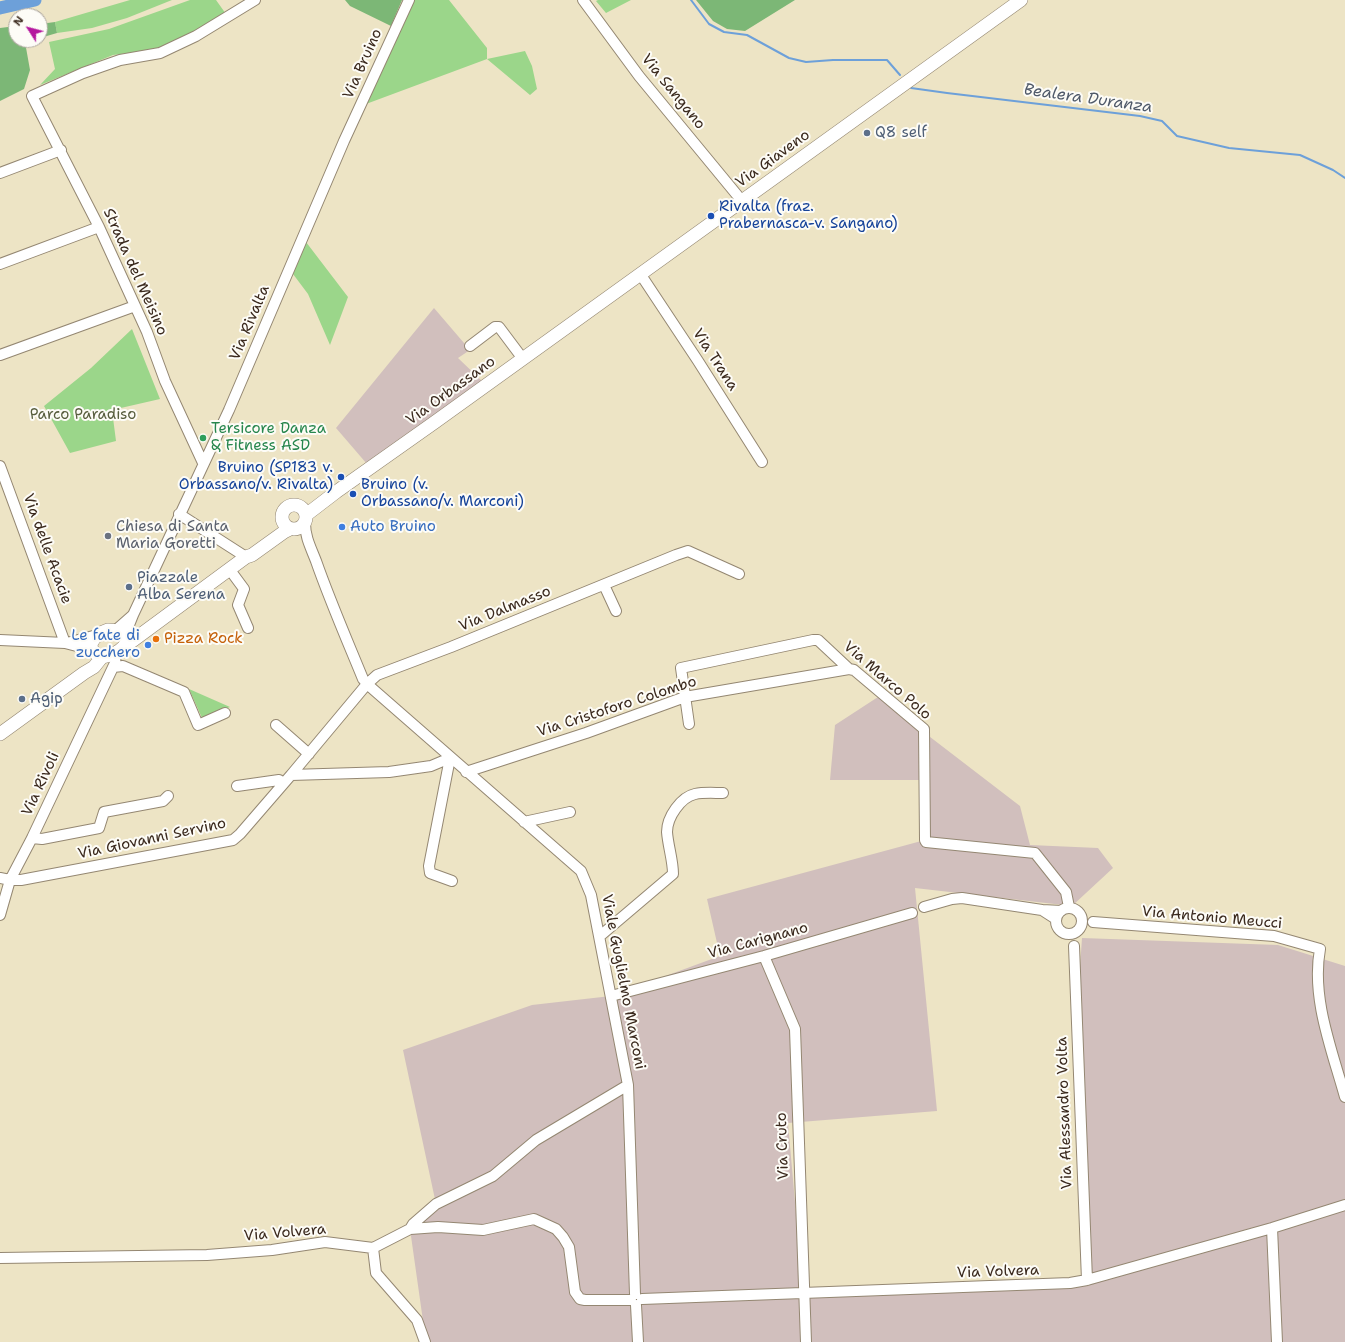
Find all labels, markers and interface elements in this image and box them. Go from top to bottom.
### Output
north arrow [8,8,48,48]
text: N [10,13,27,29]
street label: Via Bruino [340,26,386,102]
street label: Via Sangano [637,51,709,133]
water label: Bealera Duranza [1022,80,1154,118]
place label: Q8 self [875,124,927,142]
street label: Via Giaveno [732,126,814,192]
marker: Q8 self [862,128,872,138]
place label: Rivalta (fraz. Prabernasca-v. Sangano) [719,198,898,233]
street label: Strada del Meisino [99,206,171,338]
marker: Rivalta (fraz. Prabernasca-v. Sangano) [706,211,716,221]
street label: Via Rivalta [226,283,274,363]
street label: Via Trana [688,326,742,394]
street label: Via Orbassano [403,353,499,429]
park label: Parco Paradiso [30,406,136,424]
place label: Tersicore Danza & Fitness ASD [211,420,326,455]
marker: Tersicore Danza & Fitness ASD [198,433,208,443]
place label: Bruino (SP183 v. Orbassano/v. Rivalta) [179,459,333,494]
marker: Bruino (SP183 v. Orbassano/v. Rivalta) [336,472,346,482]
place label: Bruino (v. Orbassano/v. Marconi) [361,476,524,511]
marker: Bruino (v. Orbassano/v. Marconi) [348,489,358,499]
street label: Via delle Acacie [19,491,75,607]
place label: Chiesa di Santa Maria Goretti [116,518,229,553]
place label: Auto Bruino [350,518,436,536]
marker: Auto Bruino [337,522,347,532]
marker: Chiesa di Santa Maria Goretti [103,531,113,541]
place label: Piazzale Alba Serena [137,569,225,604]
marker: Piazzale Alba Serena [124,582,134,592]
street label: Via Dalmasso [456,582,554,636]
place label: Le fate di zucchero [71,627,140,662]
place label: Pizza Rock [164,630,243,648]
marker: Pizza Rock [151,634,161,644]
street label: Via Marco Polo [839,638,935,724]
marker: Le fate di zucchero [143,640,153,650]
street label: Via Cristoforo Colombo [535,673,699,741]
place label: Agip [30,690,63,708]
marker: Agip [17,694,27,704]
street label: Via Rivoli [18,749,64,819]
street label: Via Giovanni Servino [76,814,228,864]
street label: Viale Guglielmo Marconi [597,893,649,1071]
street label: Via Antonio Meucci [1141,903,1283,933]
street label: Via Carignano [706,919,810,963]
street label: Via Alessandro Volta [1053,1036,1077,1190]
street label: Via Cruto [773,1112,793,1180]
street label: Via Volvera [243,1220,327,1246]
street label: Via Volvera [957,1262,1039,1282]

